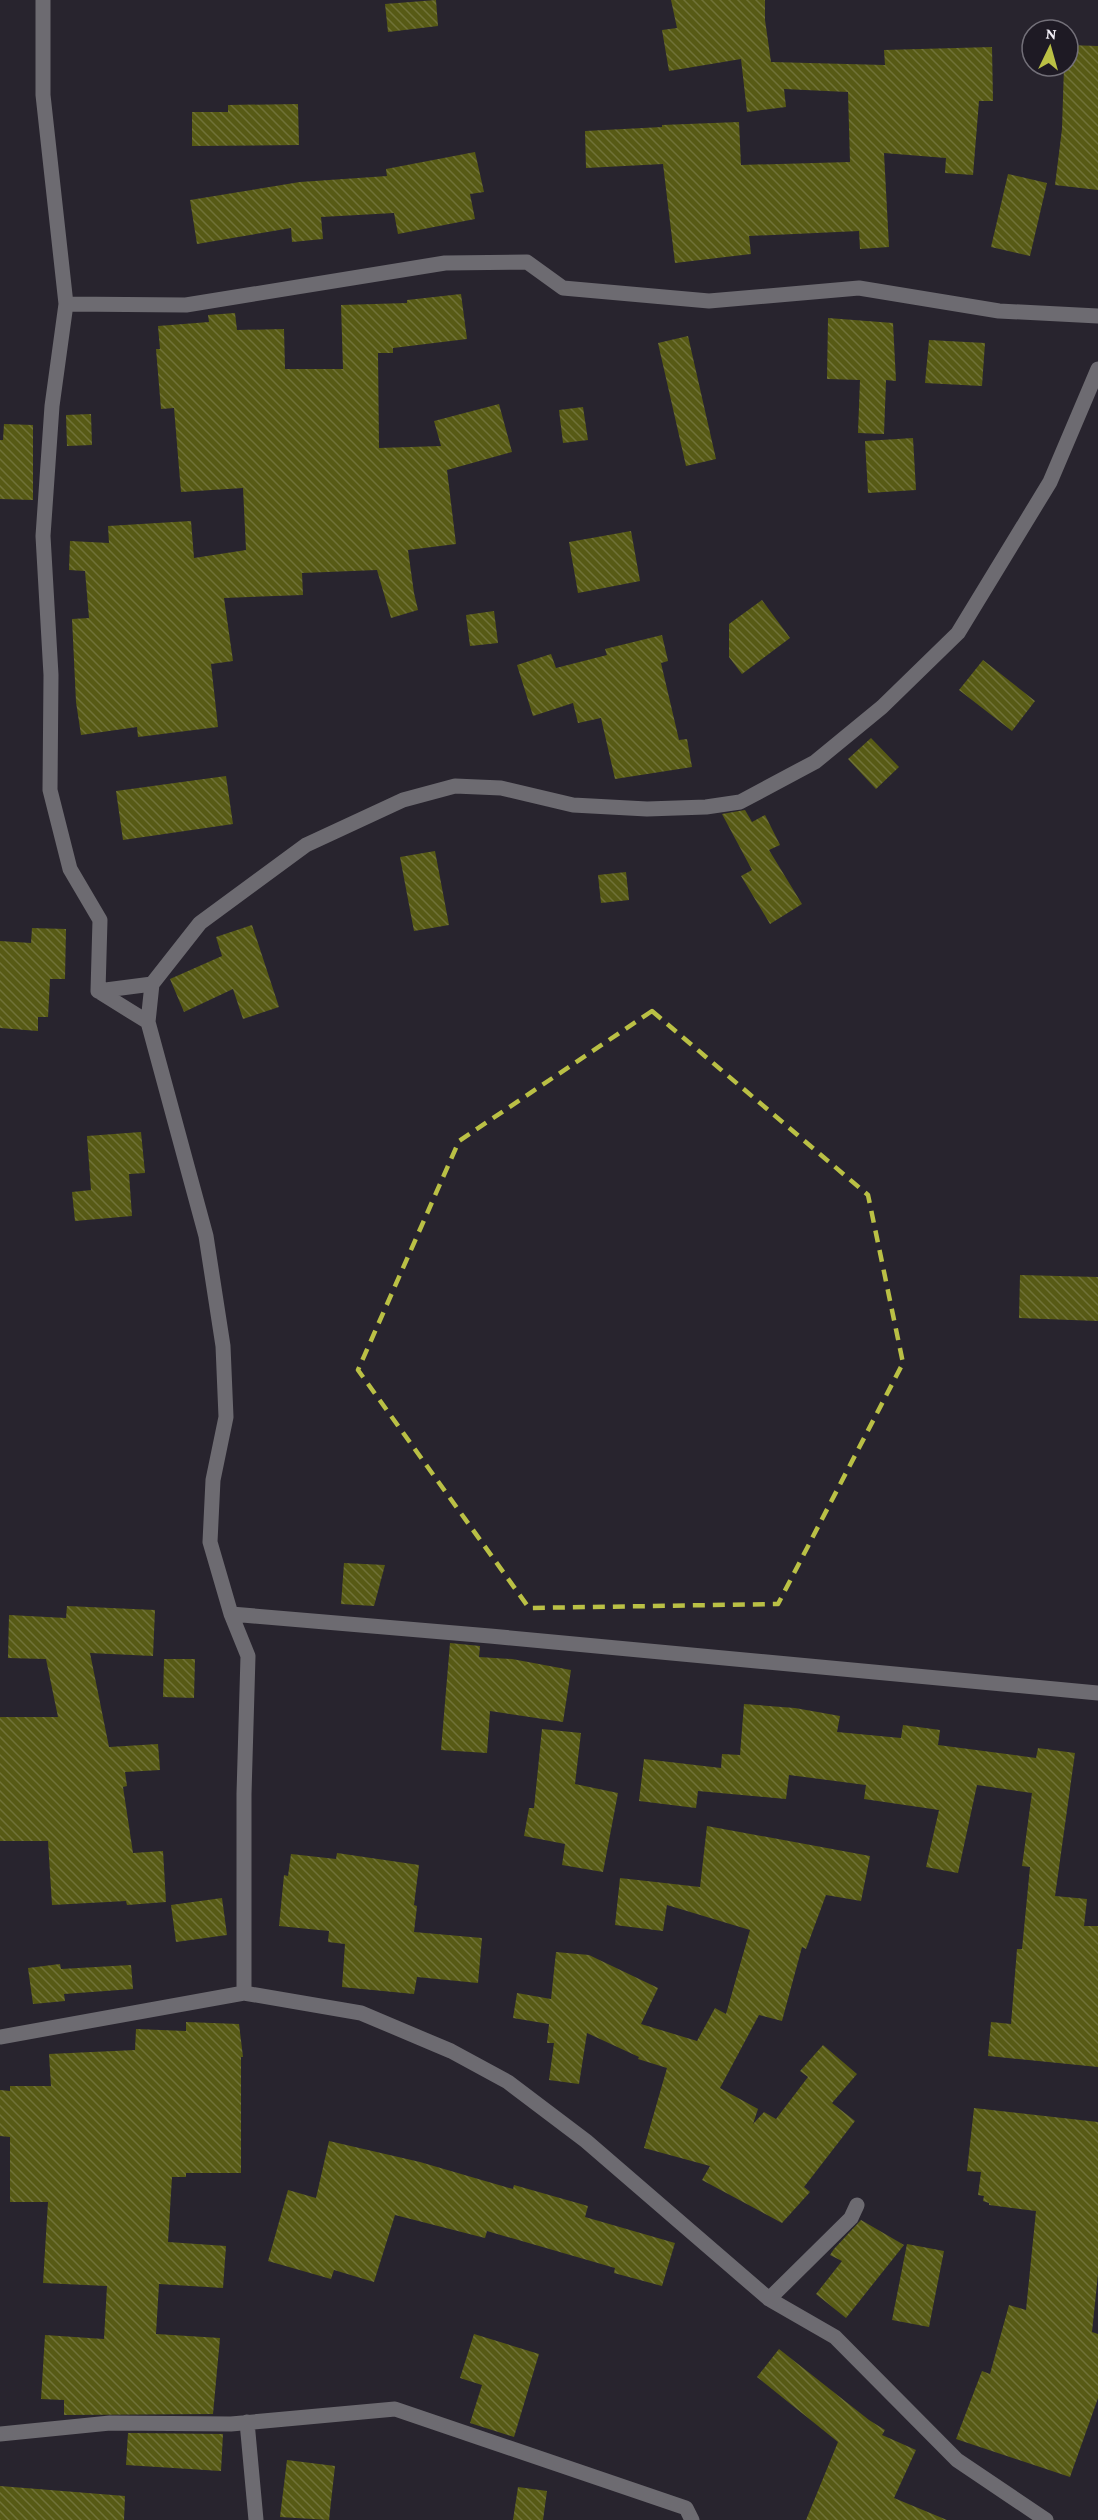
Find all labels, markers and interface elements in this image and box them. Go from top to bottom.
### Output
north arrow [1020,18,1080,78]
text: N [1045,25,1058,43]

